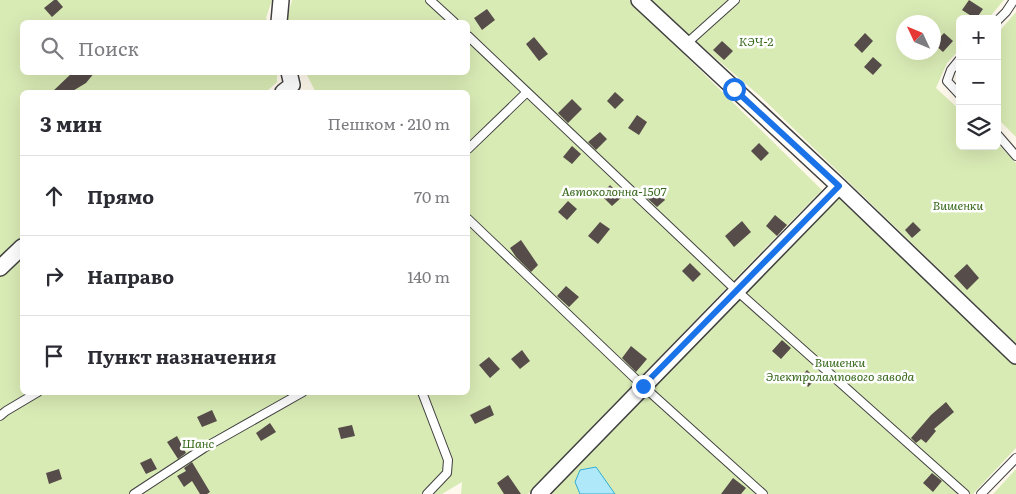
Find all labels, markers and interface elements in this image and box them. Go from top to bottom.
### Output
north arrow [896,15,941,60]
map controls [956,15,1001,150]
button: + [956,15,1001,60]
search box [20,20,470,75]
park label: КЭЧ-2 [739,32,773,50]
icon: search [38,34,66,62]
text: Поиск [78,34,139,62]
button: − [956,60,1001,105]
route start [723,78,746,101]
button: layers [956,105,1001,150]
text: 3 мин [40,107,102,138]
text: Пешком · 210 m [328,111,450,135]
icon: ahead [40,182,68,210]
text: Прямо [87,182,154,210]
park label: Автоколонна-1507 [561,182,667,200]
text: 70 m [414,184,450,208]
park label: Вишенки [933,196,984,214]
icon: right [40,262,68,290]
text: Направо [87,262,174,290]
text: 140 m [407,264,450,288]
icon: arrive [40,342,68,370]
text: Пункт назначения [87,342,276,370]
park label: Вишенки Электролампового завода [766,353,915,385]
route end [632,375,655,398]
park label: Шанс [182,434,214,452]

